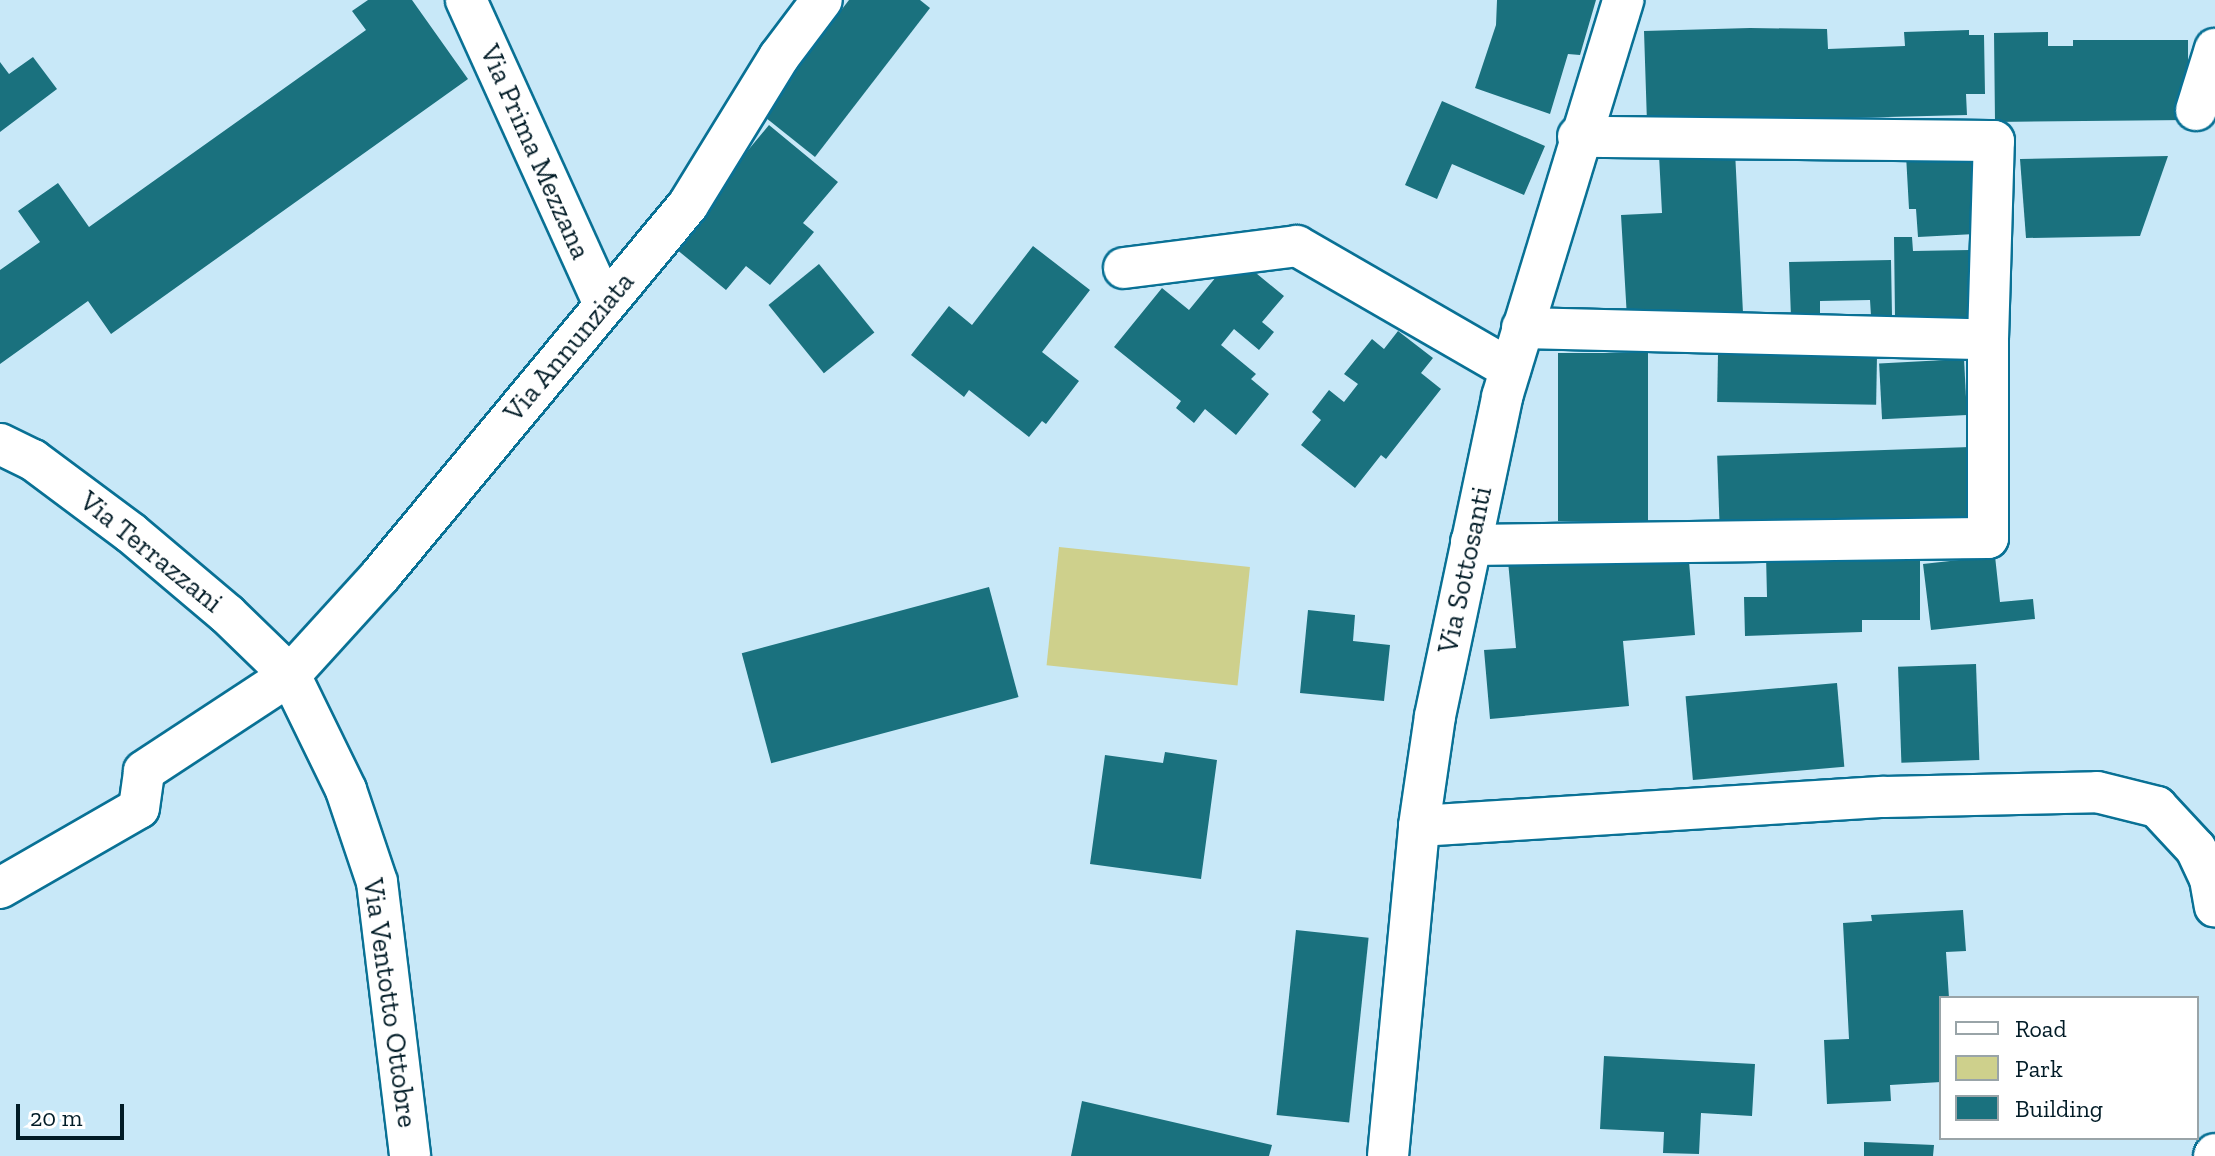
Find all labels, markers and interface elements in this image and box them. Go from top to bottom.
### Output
street label: Via Prima Mezzana [473,40,597,264]
street label: Via Annunziata [496,265,642,429]
street label: Via Sottosanti [1431,483,1499,657]
street label: Via Terrazzani [73,484,229,620]
street label: Via Ventotto Ottobre [356,876,424,1130]
legend [1939,996,2199,1140]
text: Road [2015,1014,2067,1043]
text: Park [2015,1054,2063,1083]
scale bar [20,1088,128,1138]
text: Building [2015,1094,2103,1123]
text: 20 m [30,1103,82,1132]

